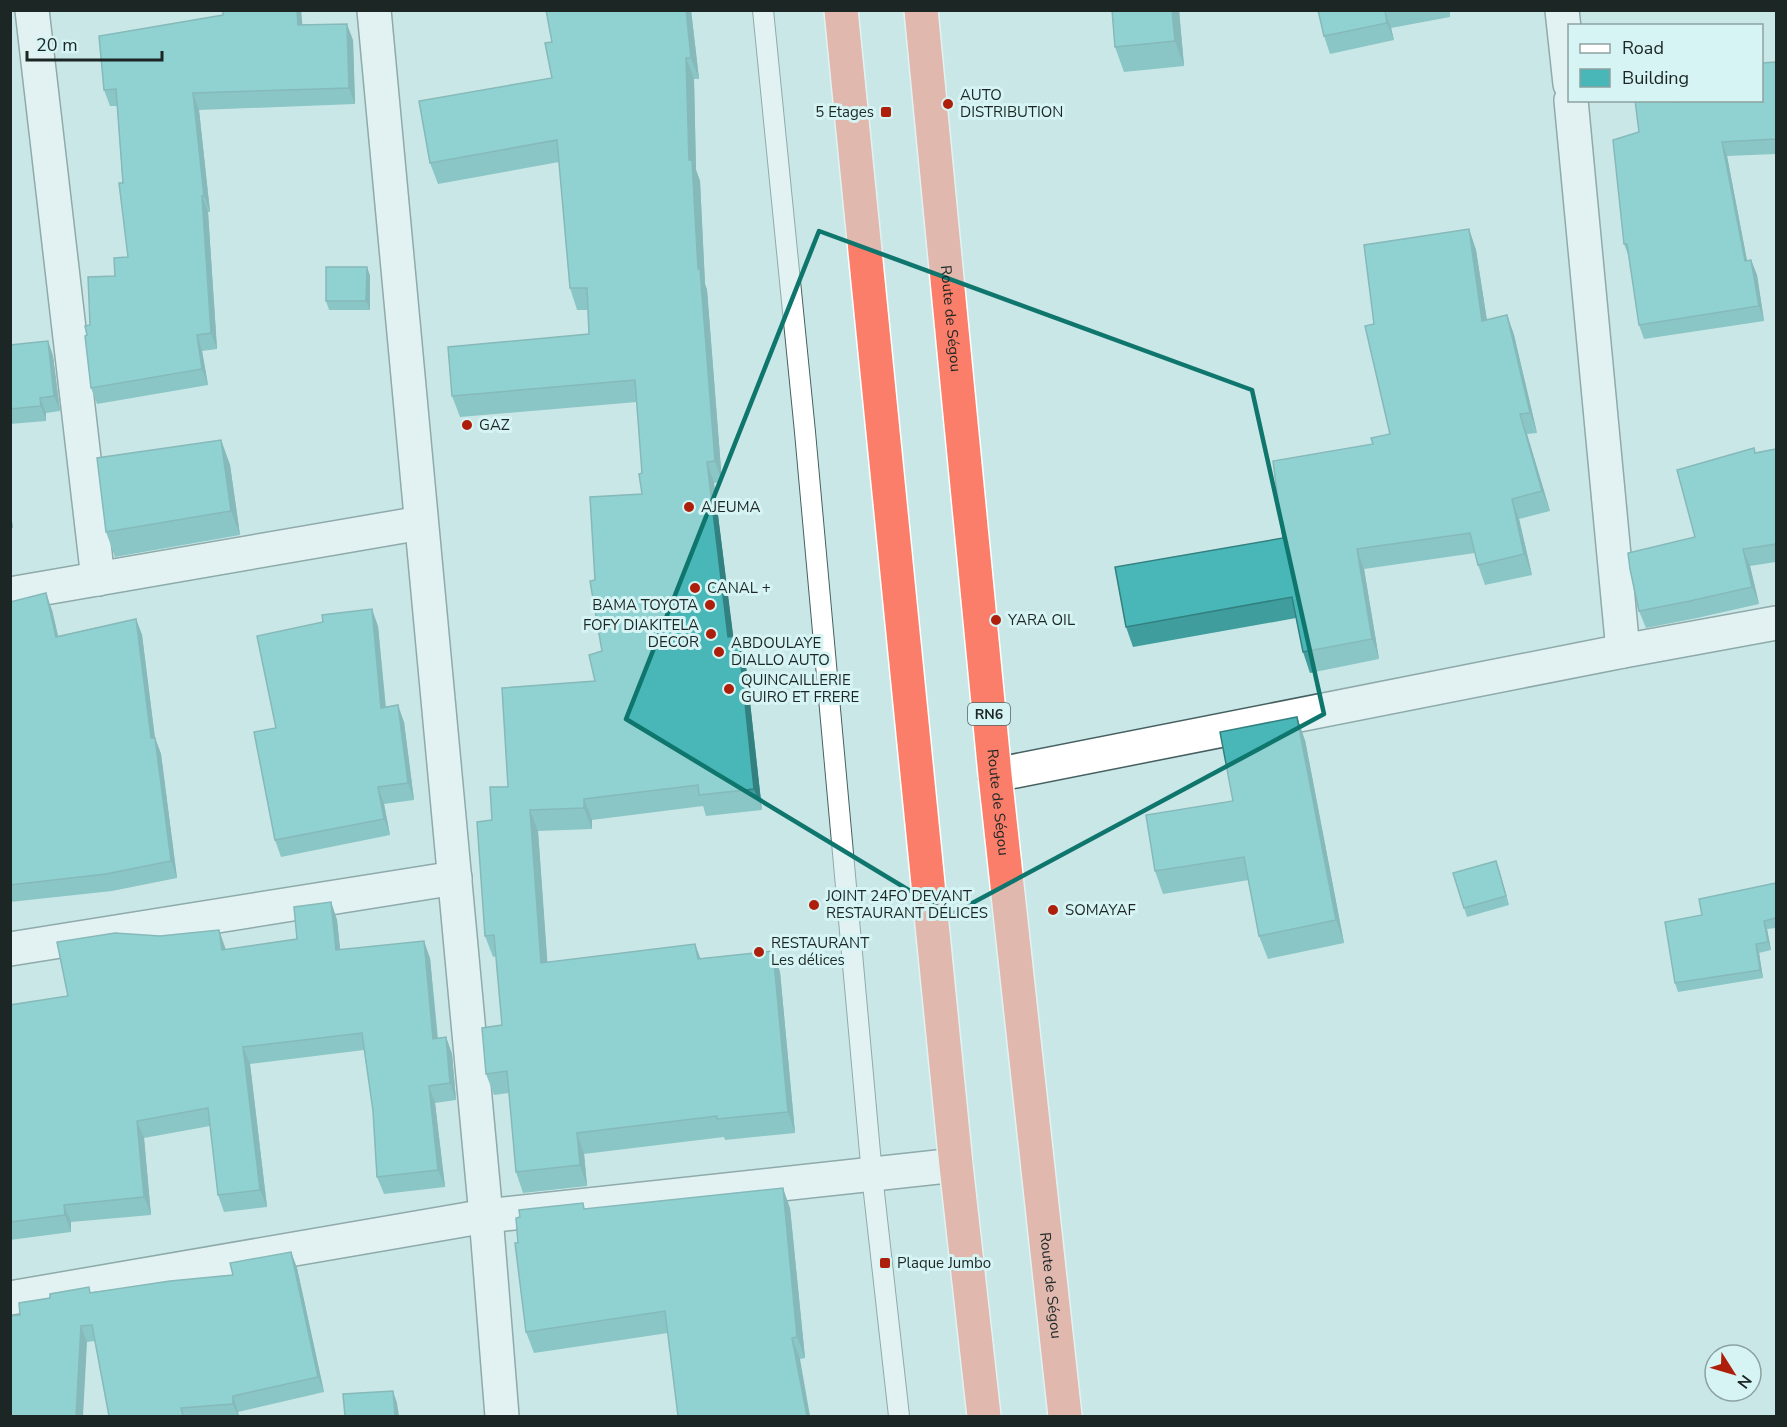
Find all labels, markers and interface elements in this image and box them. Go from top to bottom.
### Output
scale bar [27,24,162,62]
legend [1568,24,1763,102]
text: 20 m [36,33,78,57]
text: Road [1622,36,1664,60]
text: Building [1622,66,1689,90]
place label: AUTO DISTRIBUTION [960,85,1063,122]
marker: AUTO DISTRIBUTION [941,97,955,111]
place label: 5 Etages [815,102,874,122]
marker: 5 Etages [879,105,893,119]
street label: Route de Ségou [936,264,966,373]
place label: GAZ [479,415,510,435]
marker: GAZ [460,418,474,432]
place label: AJEUMA [701,497,761,517]
marker: AJEUMA [682,500,696,514]
place label: CANAL + [707,578,771,598]
marker: CANAL + [688,581,702,595]
place label: BAMA TOYOTA [592,595,698,615]
marker: BAMA TOYOTA [703,598,717,612]
place label: YARA OIL [1007,610,1075,630]
marker: YARA OIL [989,613,1003,627]
place label: FOFY DIAKITELA DECOR [583,615,699,652]
marker: FOFY DIAKITELA DECOR [704,627,718,641]
place label: ABDOULAYE DIALLO AUTO [731,633,830,670]
marker: ABDOULAYE DIALLO AUTO [712,645,726,659]
place label: QUINCAILLERIE GUIRO ET FRERE [741,670,859,707]
marker: QUINCAILLERIE GUIRO ET FRERE [722,682,736,696]
road number: RN6 [968,703,1010,725]
street label: Route de Ségou [983,748,1014,857]
place label: JOINT 24FO DEVANT RESTAURANT DÉLICES [825,886,988,923]
marker: JOINT 24FO DEVANT RESTAURANT DÉLICES [807,898,821,912]
place label: SOMAYAF [1065,900,1136,920]
marker: SOMAYAF [1046,903,1060,917]
place label: RESTAURANT Les délices [771,933,869,970]
marker: RESTAURANT Les délices [752,945,766,959]
street label: Route de Ségou [1035,1231,1066,1340]
place label: Plaque Jumbo [897,1253,991,1273]
marker: Plaque Jumbo [878,1256,892,1270]
north arrow [1703,1343,1763,1403]
text: N [1732,1370,1757,1393]

